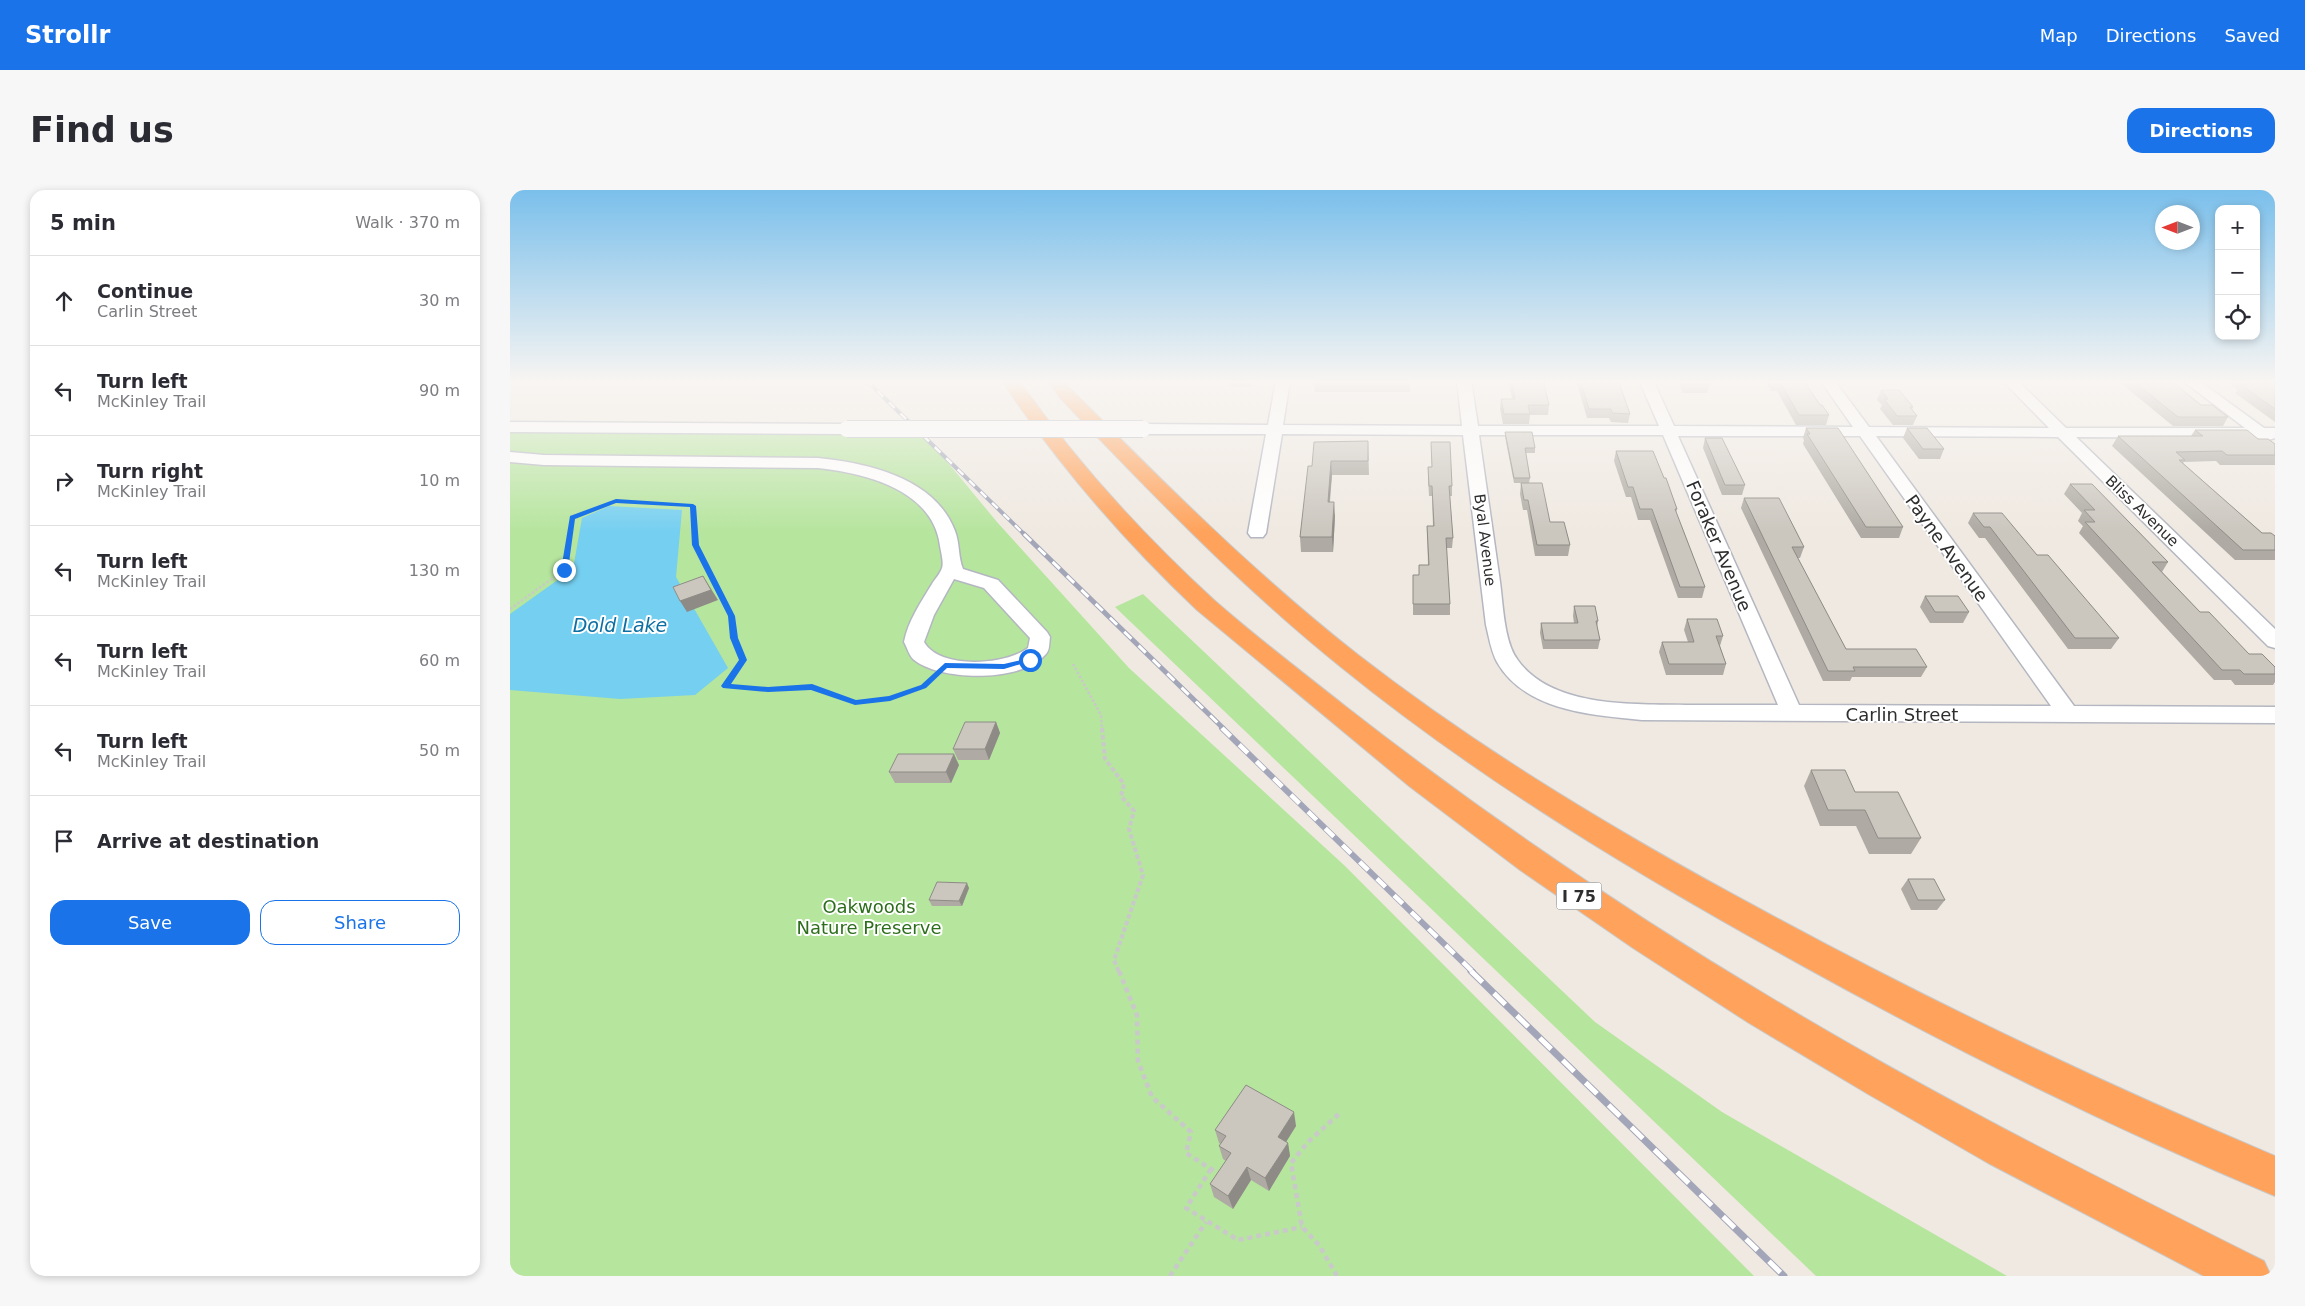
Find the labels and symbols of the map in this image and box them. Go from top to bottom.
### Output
north arrow [2155,205,2200,250]
street label: Bliss Avenue [2102,472,2182,550]
street label: Foraker Avenue [1682,477,1756,615]
street label: Payne Avenue [1901,491,1993,605]
street label: Byal Avenue [1470,493,1500,587]
route end [553,559,576,582]
water label: Dold Lake [573,614,667,636]
route start [1019,649,1042,672]
street label: Carlin Street [1846,704,1958,725]
road number: I 75 [1556,882,1602,909]
park label: Oakwoods Nature Preserve [797,896,941,938]

